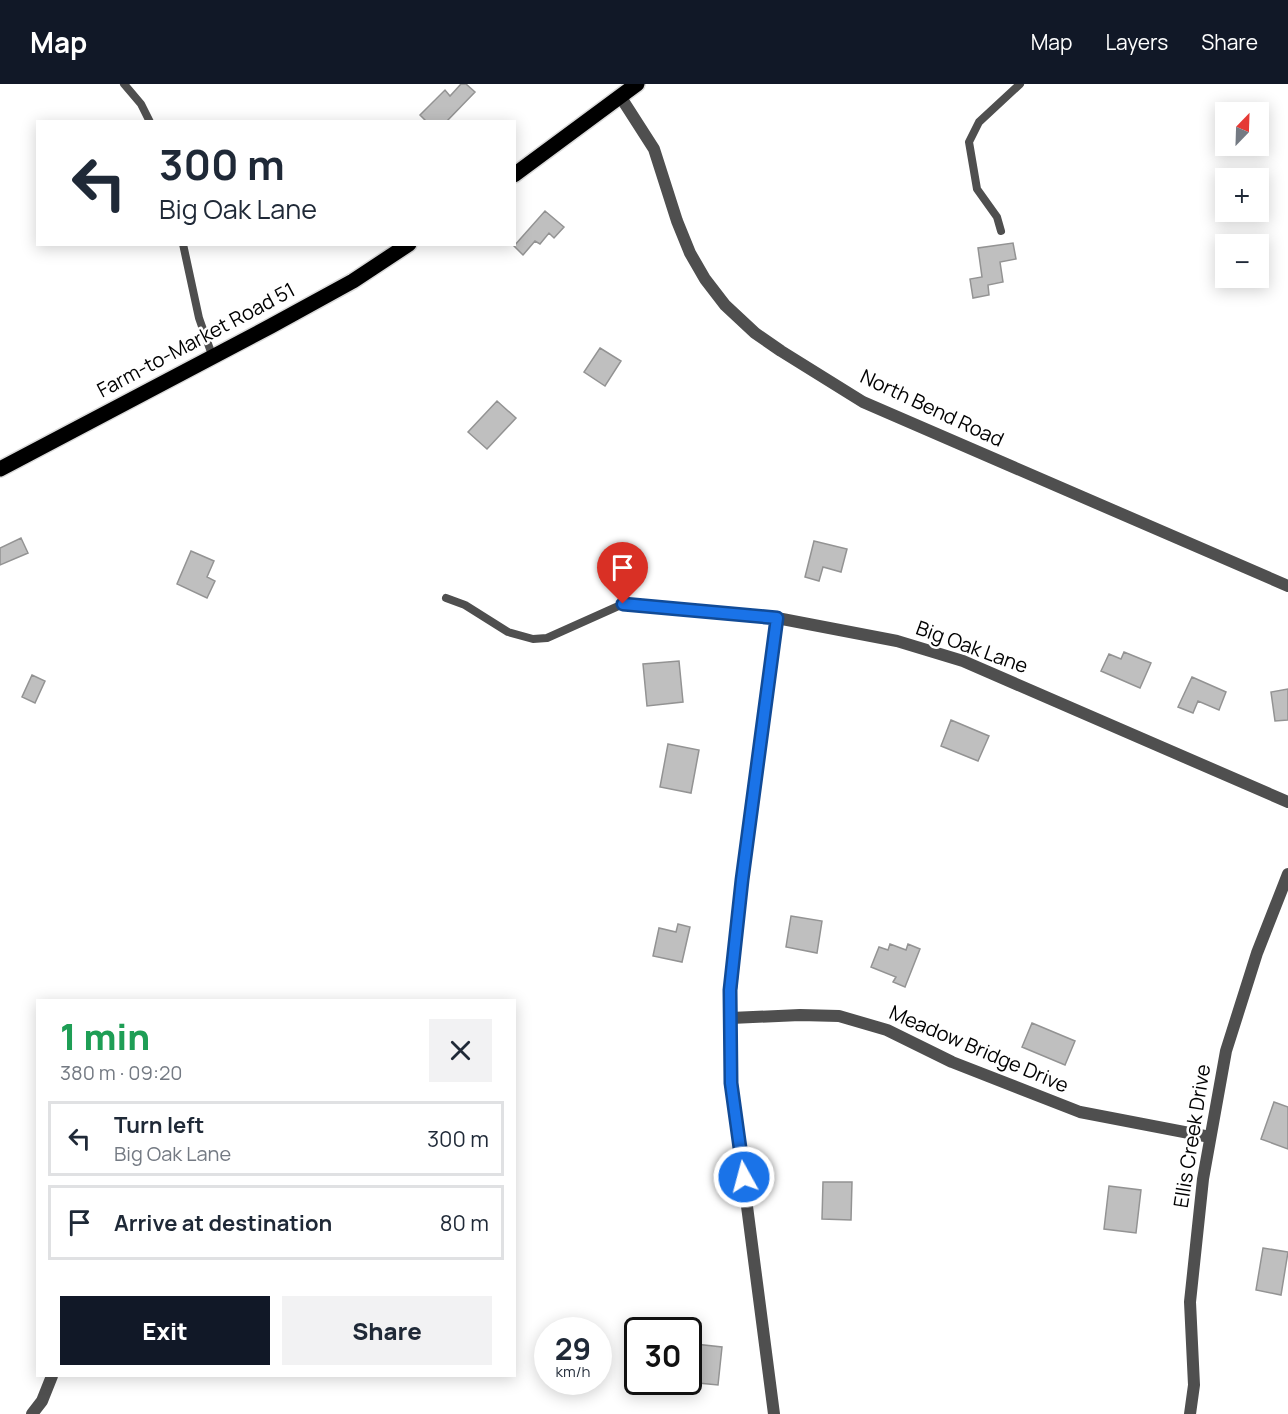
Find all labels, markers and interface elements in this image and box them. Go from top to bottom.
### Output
text: Map [30,23,87,61]
text: Map [1031,28,1072,56]
text: Layers [1105,28,1168,56]
text: Share [1201,28,1258,56]
north arrow [1215,102,1269,156]
map controls [1215,102,1269,288]
text: 300 m [159,135,285,193]
icon: left [60,144,138,222]
button: + [1215,168,1269,222]
text: Big Oak Lane [159,190,317,227]
button: − [1215,234,1269,288]
street label: Farm-to-Market Road 51 [92,276,299,403]
street label: North Bend Road [856,362,1008,453]
pin [597,542,648,604]
icon: arrive [606,551,639,584]
street label: Big Oak Lane [913,614,1032,679]
street label: Meadow Bridge Drive [885,999,1073,1099]
text: 1 min [60,1012,150,1061]
button: close [429,1019,492,1082]
text: 380 m · 09:20 [60,1059,183,1086]
street label: Ellis Creek Drive [1167,1062,1216,1210]
text: Turn left [114,1110,204,1140]
icon: left [63,1122,96,1155]
text: 300 m [427,1124,489,1154]
text: Big Oak Lane [114,1140,231,1167]
position arrow [712,1145,776,1209]
icon: arrive [63,1206,96,1239]
text: Arrive at destination [114,1208,332,1238]
text: 80 m [440,1208,489,1238]
button: Exit [60,1296,270,1365]
button: Share [282,1296,492,1365]
speed limit sign: 30 [624,1317,702,1395]
text: 29 [555,1328,591,1369]
text: km/h [556,1361,590,1382]

